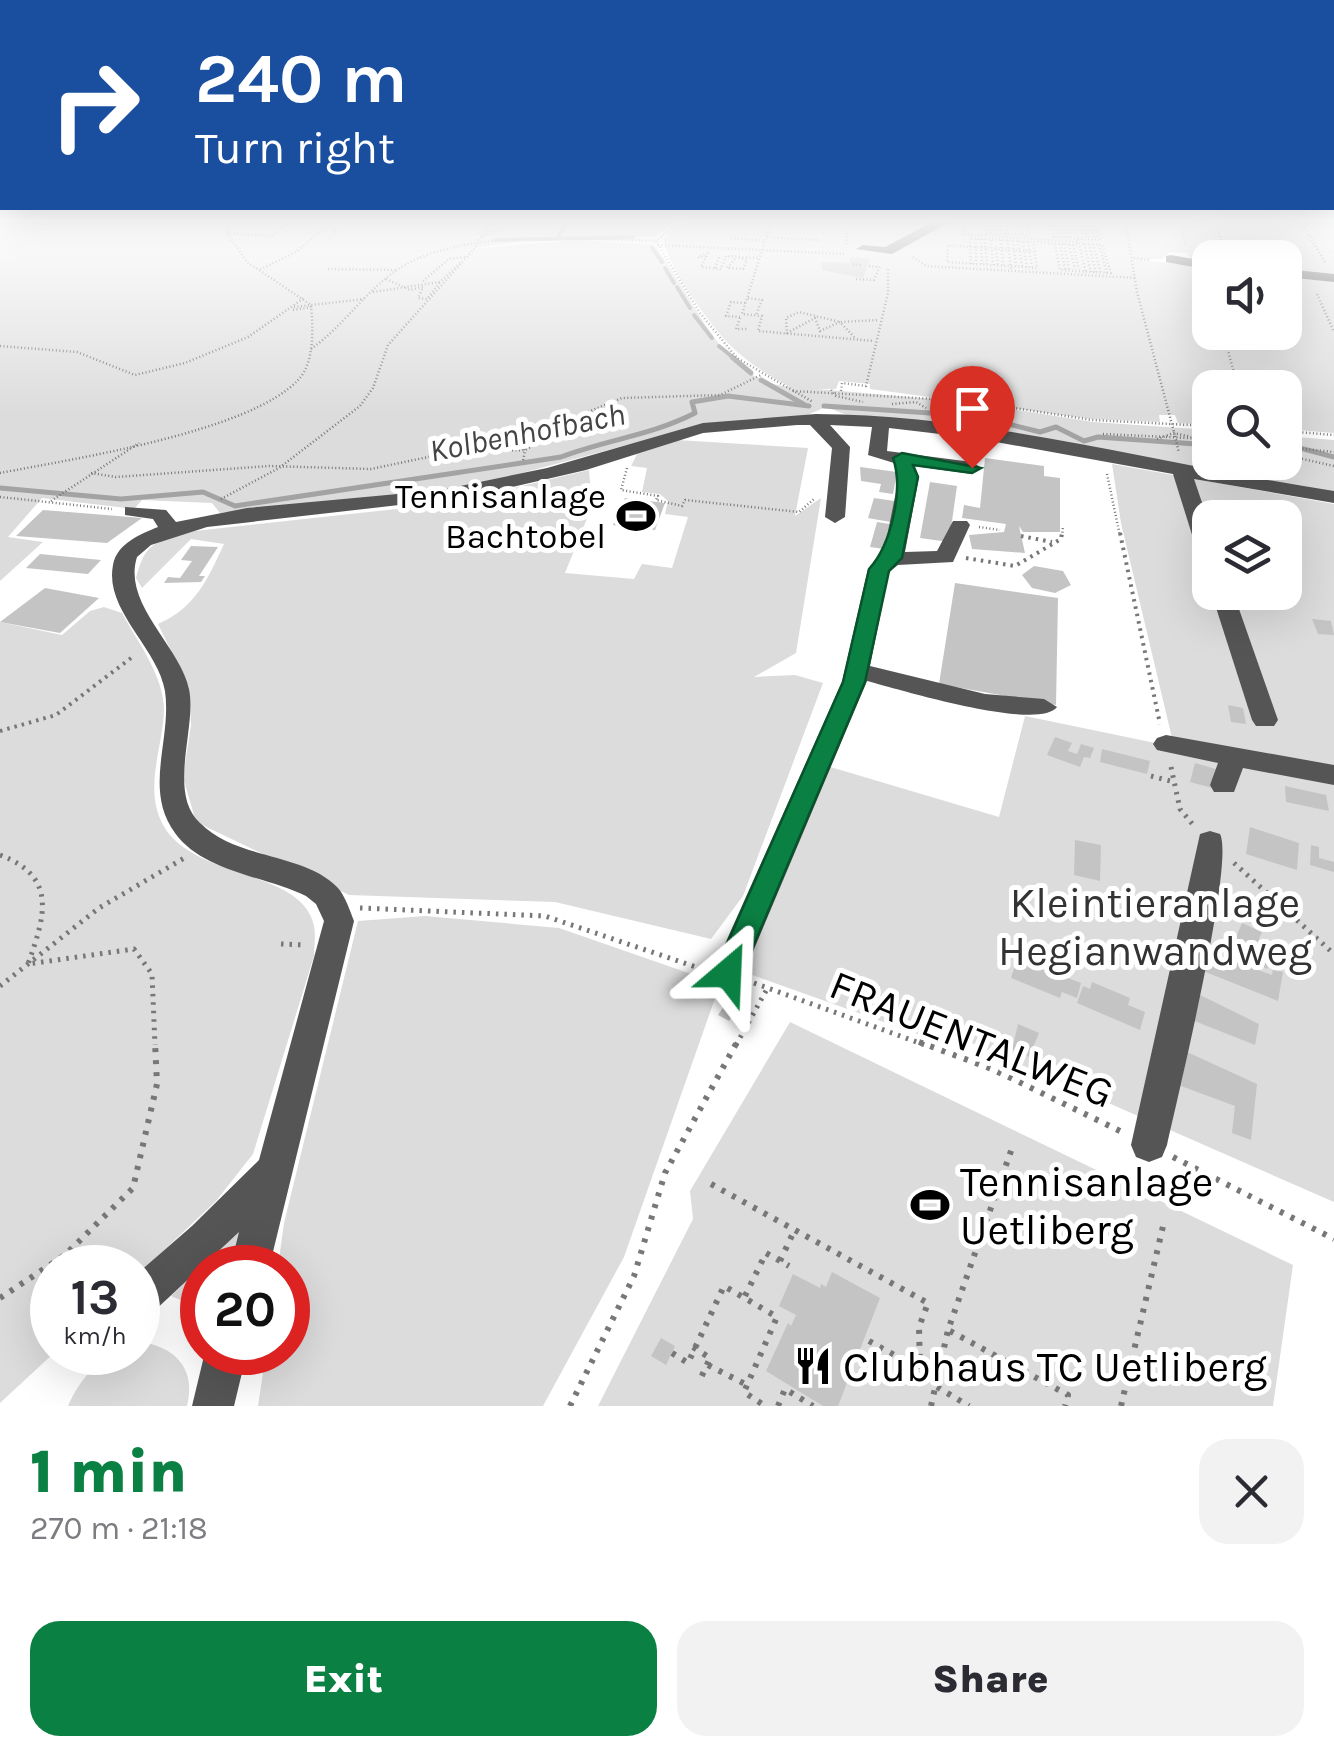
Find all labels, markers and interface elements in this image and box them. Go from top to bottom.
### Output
text: 240 m [195,38,407,120]
icon: right [30,40,160,170]
text: Turn right [195,122,395,174]
map controls [1192,240,1302,610]
button: sound [1192,240,1302,350]
pin [930,366,1015,469]
button: search [1192,370,1302,480]
icon: arrive [945,381,1000,436]
water label: Kolbenhofbach [426,395,628,470]
place label: Tennisanlage Bachtobel [395,476,606,557]
sports icon: Tennisanlage Bachtobel [615,495,657,537]
button: layers [1192,500,1302,610]
park label: Kleintieranlage Hegianwandweg [998,878,1312,976]
position arrow [676,921,780,1025]
street label: FRAUENTALWEG [823,959,1121,1119]
place label: Tennisanlage Uetliberg [960,1157,1213,1255]
sports icon: Tennisanlage Uetliberg [909,1184,951,1226]
speed limit sign: 20 [180,1245,310,1375]
text: 13 [71,1268,119,1327]
text: km/h [63,1321,127,1350]
place label: Clubhaus TC Uetliberg [843,1342,1268,1392]
restaurant icon: Clubhaus TC Uetliberg [792,1345,834,1387]
text: 1 min [30,1437,187,1507]
button: close [1199,1439,1304,1544]
text: 270 m · 21:18 [30,1510,208,1547]
button: Exit [30,1621,657,1736]
button: Share [677,1621,1304,1736]

